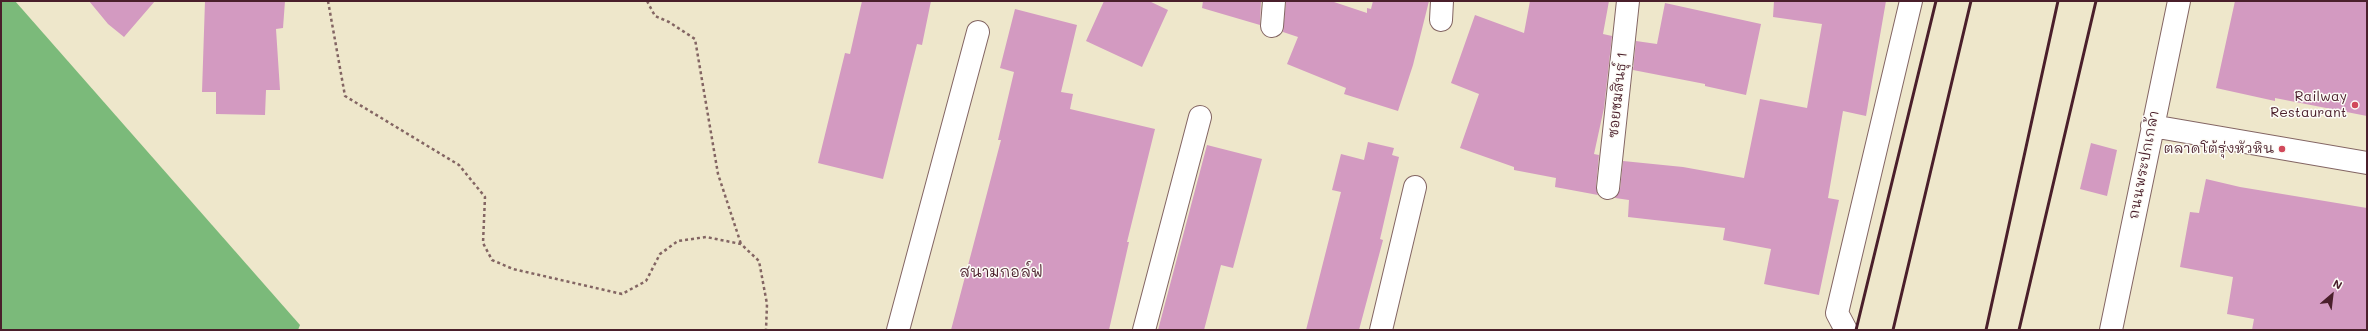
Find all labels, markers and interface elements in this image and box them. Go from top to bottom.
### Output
street label: ซอยชมสินธุ์ 1 [1605,51,1631,139]
place label: Railway Restaurant [2270,89,2347,122]
marker: Railway Restaurant [2350,100,2360,110]
street label: ถนนพระปกเกล้า [2125,109,2163,221]
place label: ตลาดโต้รุ่งหัวหิน [2163,141,2274,157]
marker: ตลาดโต้รุ่งหัวหิน [2277,144,2287,154]
district label: สนามกอล์ฟ [959,263,1043,281]
north arrow [2312,275,2352,315]
text: N [2331,275,2345,293]

